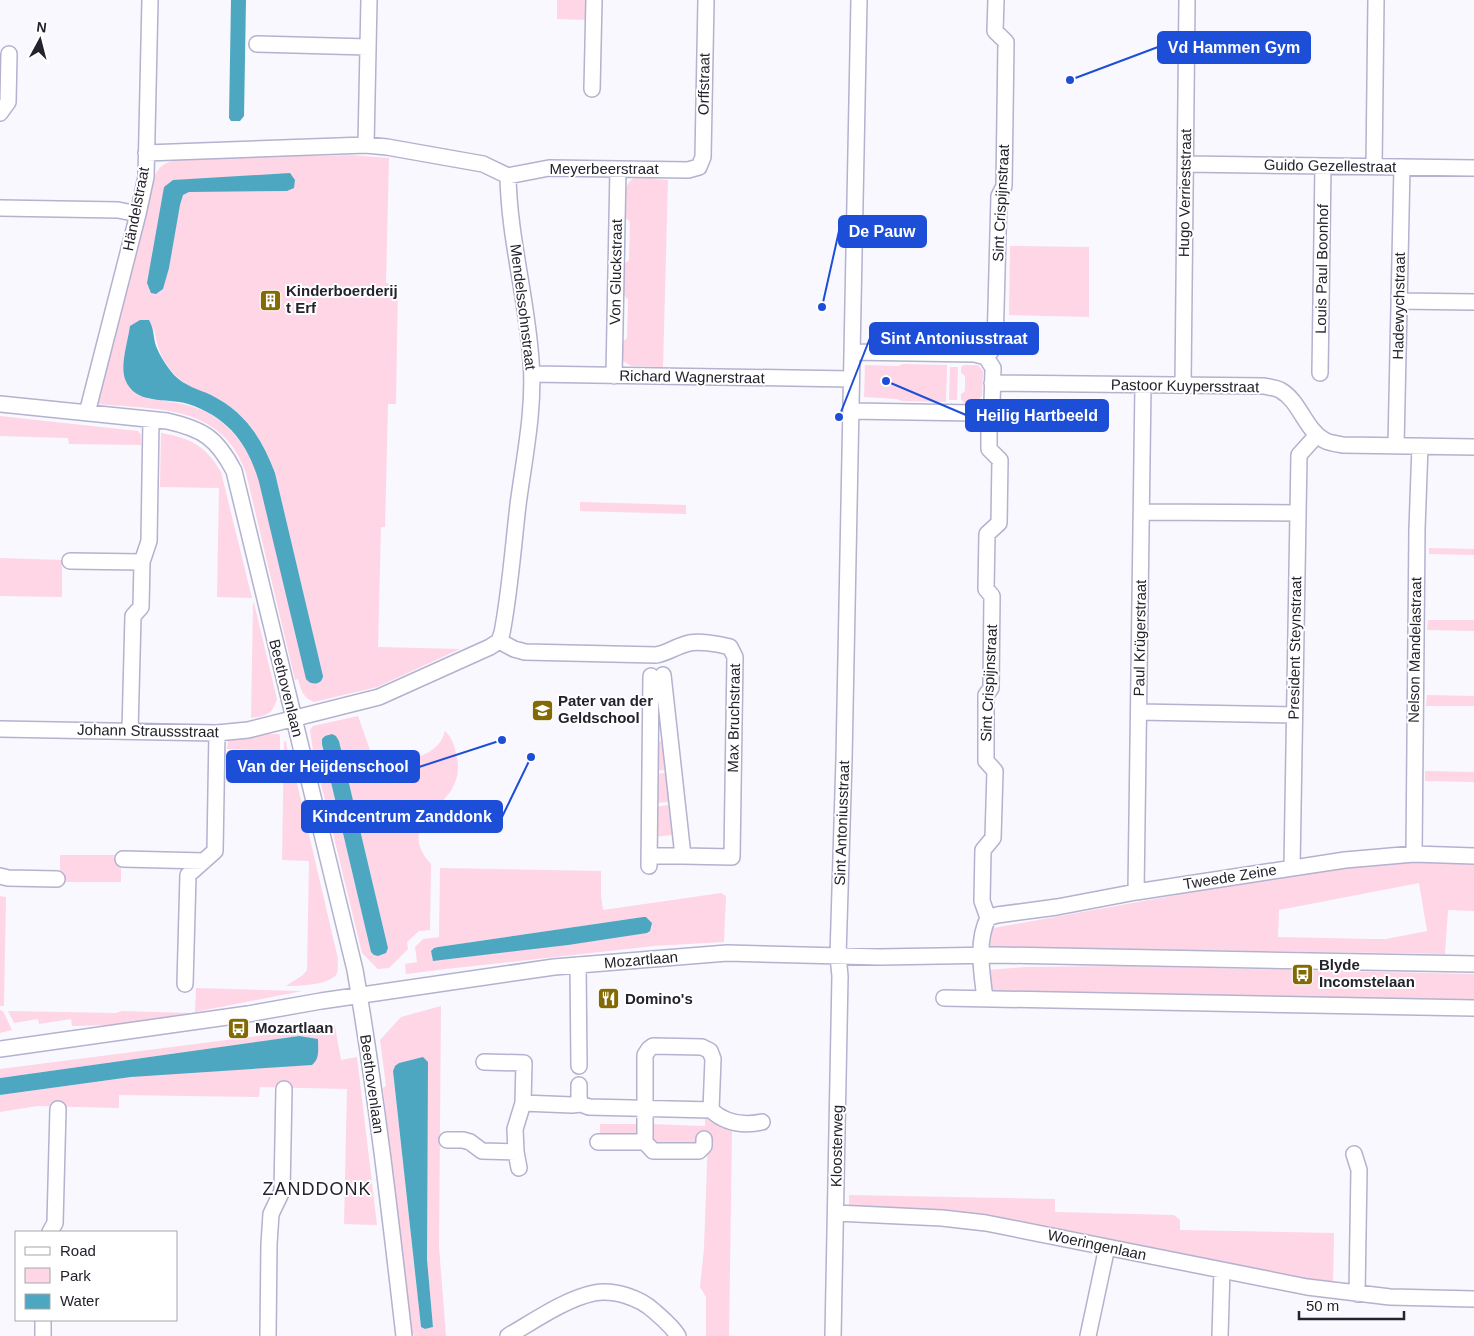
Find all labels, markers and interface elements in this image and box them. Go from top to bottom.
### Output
north arrow [15,15,65,65]
text: N [36,19,48,36]
callout: Vd Hammen Gym [1158,32,1310,63]
text: Vd Hammen Gym [1168,39,1300,56]
street label: Orffstraat [694,52,713,115]
street label: Hugo Verrieststraat [1175,128,1194,257]
street label: Sint Crispijnstraat [989,143,1012,262]
street label: Guido Gezellestraat [1264,156,1397,175]
street label: Meyerbeerstraat [549,160,659,177]
street label: Händelstraat [119,165,152,252]
street label: Louis Paul Boonhof [1312,203,1331,334]
callout: De Pauw [839,216,926,247]
street label: Von Gluckstraat [606,218,625,325]
text: De Pauw [849,223,916,240]
street label: Mendelssohnstraat [507,243,540,372]
street label: Hadewychstraat [1389,251,1408,360]
place label: Kinderboerderij t Erf [286,282,398,316]
building icon: Kinderboerderij t Erf [258,288,282,312]
callout: Sint Antoniusstraat [870,323,1038,354]
text: Sint Antoniusstraat [881,330,1028,347]
street label: Richard Wagnerstraat [619,367,766,386]
street label: Pastoor Kuypersstraat [1111,376,1260,395]
callout: Heilig Hartbeeld [966,400,1108,431]
text: Heilig Hartbeeld [976,407,1098,424]
street label: President Steynstraat [1285,575,1304,720]
street label: Nelson Mandelastraat [1405,576,1424,723]
street label: Paul Krügerstraat [1130,579,1149,696]
street label: Sint Crispijnstraat [977,623,1000,742]
street label: Beethovenlaan [266,637,307,738]
street label: Max Bruchstraat [724,662,743,773]
place label: Pater van der Geldschool [558,692,653,726]
school or university icon: Pater van der Geldschool [530,698,554,722]
street label: Johann Straussstraat [77,721,220,740]
callout: Van der Heijdenschool [227,751,419,782]
text: Van der Heijdenschool [237,758,409,775]
street label: Sint Antoniusstraat [831,759,852,886]
callout: Kindcentrum Zanddonk [302,801,502,832]
text: Kindcentrum Zanddonk [312,808,492,825]
street label: Tweede Zeine [1182,861,1278,892]
street label: Mozartlaan [603,948,679,971]
place label: Blyde Incomstelaan [1319,956,1415,990]
bus stop icon: Blyde Incomstelaan [1291,962,1315,986]
restaurant icon: Domino's [597,987,621,1011]
place label: Domino's [625,990,693,1007]
bus stop icon: Mozartlaan [227,1016,251,1040]
place label: Mozartlaan [255,1019,333,1036]
street label: Beethovenlaan [357,1033,388,1135]
street label: Kloosterweg [827,1105,846,1187]
district label: ZANDDONK [262,1179,372,1199]
street label: Woeringenlaan [1046,1226,1148,1263]
legend [15,1231,178,1321]
text: Road [60,1242,96,1259]
text: Park [60,1267,91,1284]
scale bar [1299,1288,1404,1320]
text: Water [60,1292,99,1309]
text: 50 m [1306,1297,1339,1314]

